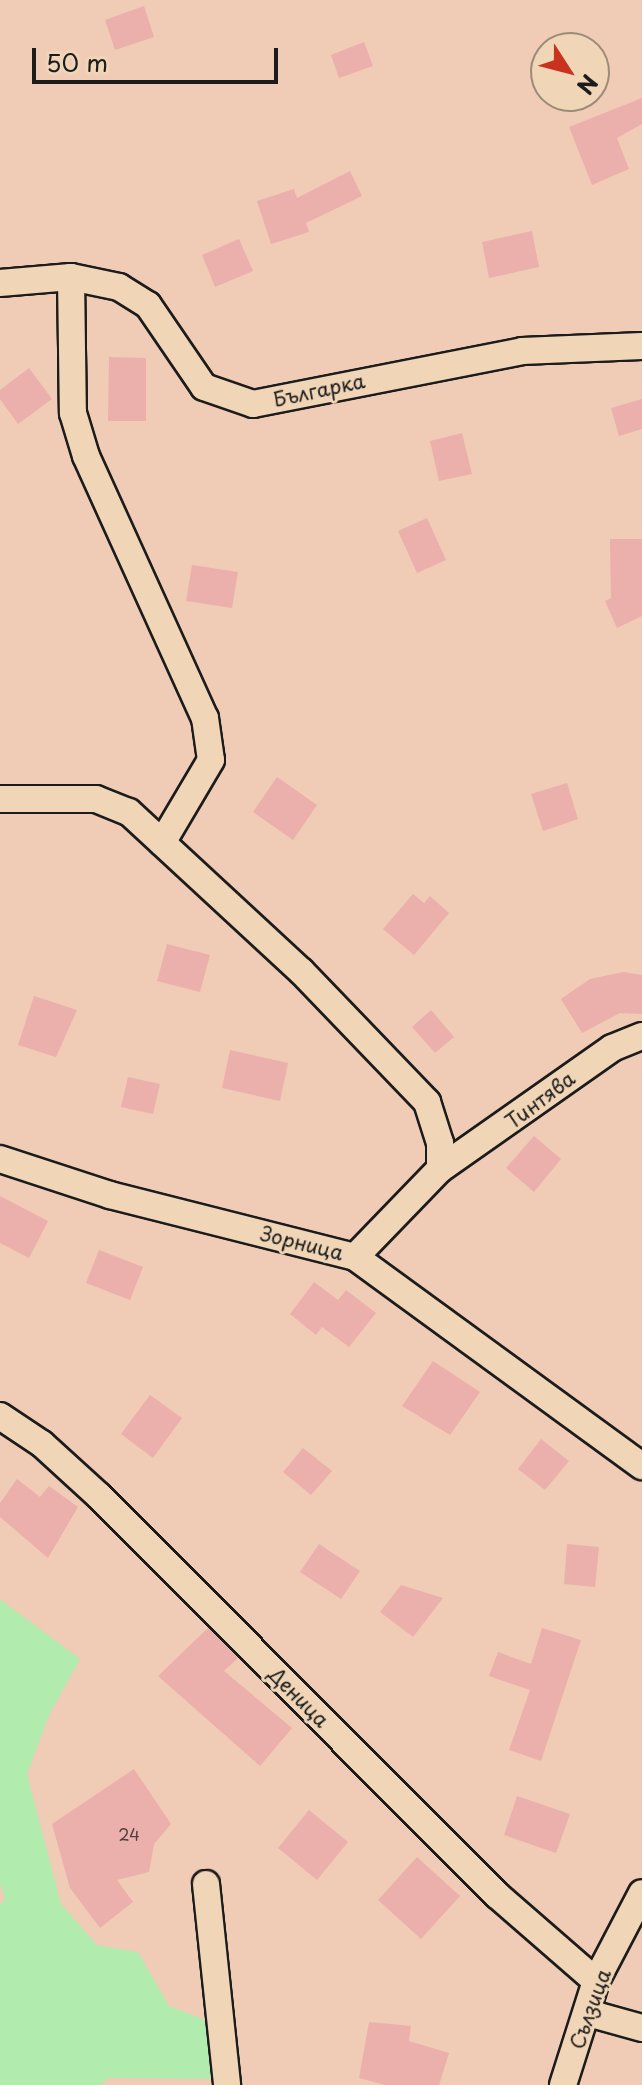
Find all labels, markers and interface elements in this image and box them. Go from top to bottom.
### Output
scale bar [36,32,282,82]
north arrow [530,32,610,112]
text: 50 m [46,44,108,80]
text: N [570,68,607,102]
street label: Българка [271,369,367,411]
street label: Тинтява [501,1066,579,1134]
street label: Зорница [258,1221,346,1265]
street label: Деница [264,1662,334,1732]
house number: 24 [118,1824,140,1844]
street label: Сълзица [564,1966,616,2052]

